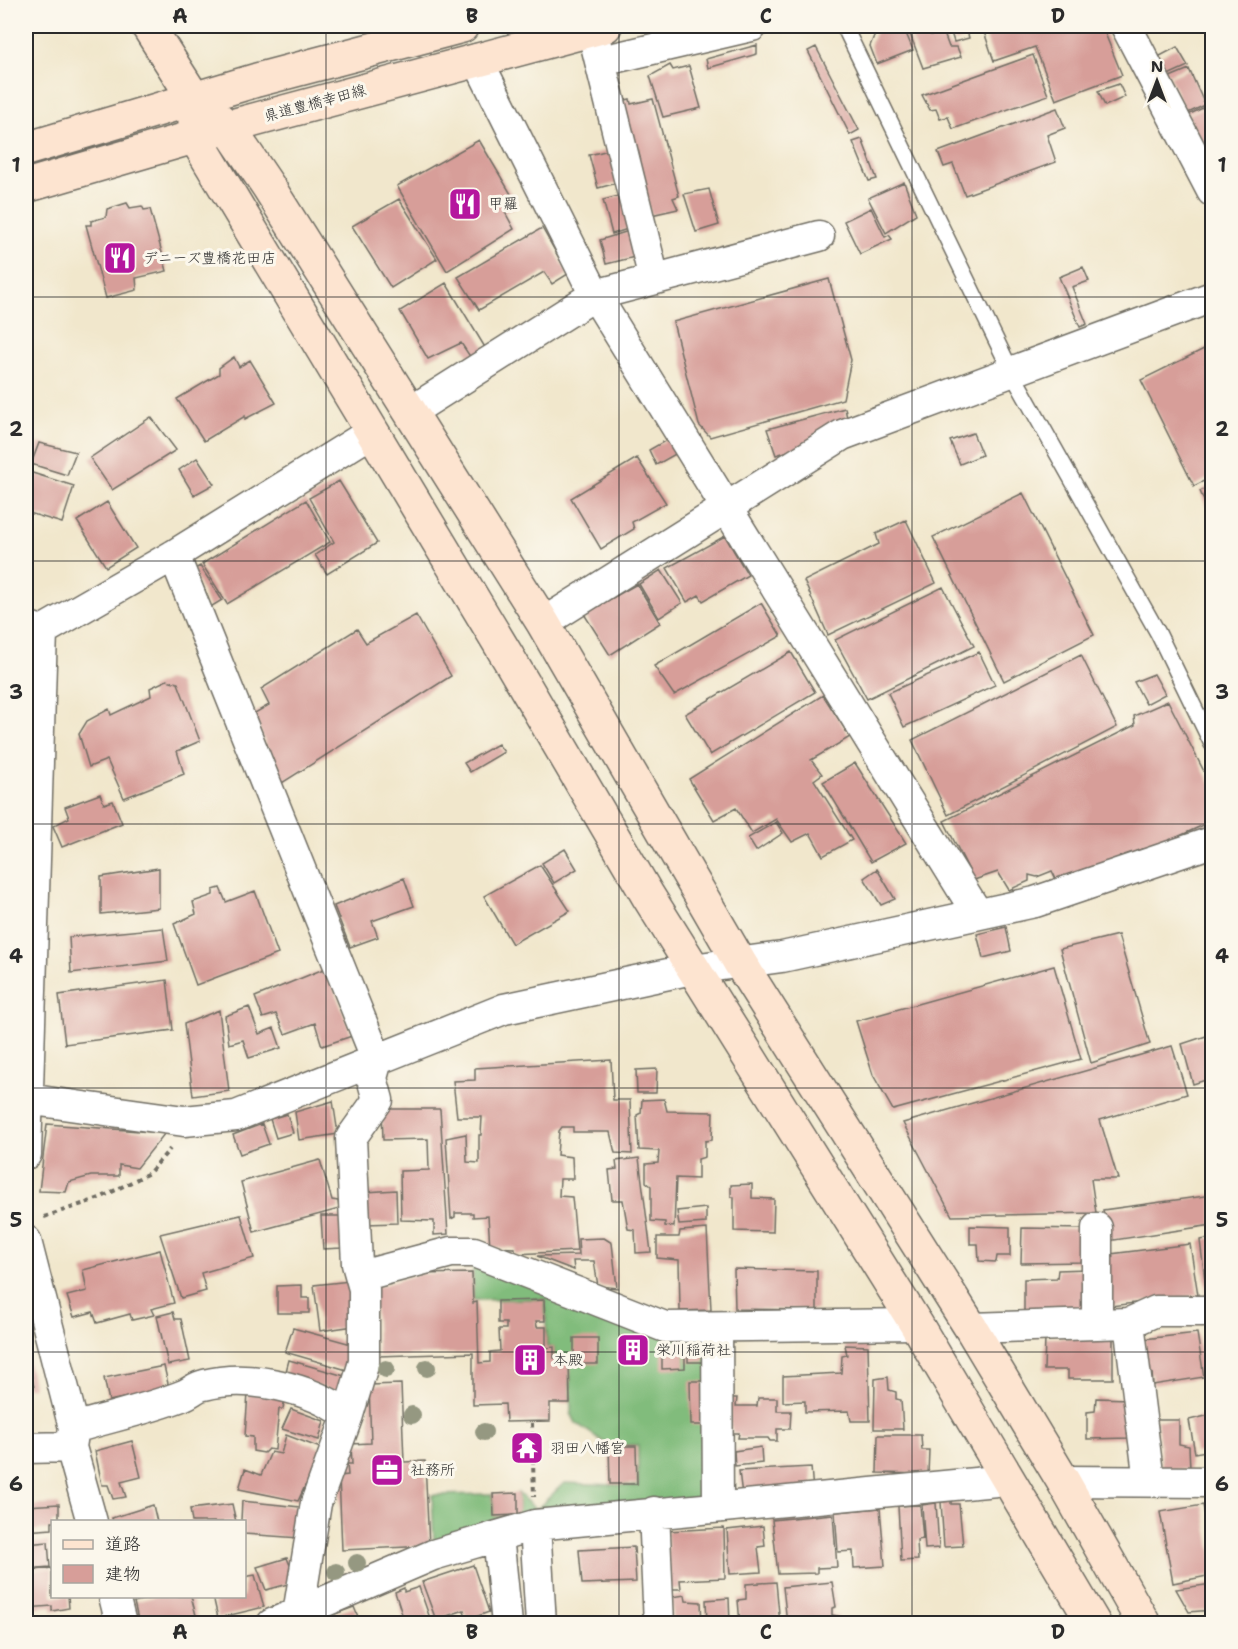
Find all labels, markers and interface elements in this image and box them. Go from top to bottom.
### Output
text: A [172,3,188,29]
text: B [466,3,478,29]
text: C [760,3,772,29]
text: D [1051,3,1065,29]
north arrow [1127,51,1187,111]
text: N [1151,56,1163,77]
street label: 県道豊橋幸田線 [262,80,368,126]
text: 1 [11,152,21,178]
text: 1 [1217,152,1227,178]
restaurant icon: 甲羅 [447,186,483,222]
place label: 甲羅 [488,194,518,214]
restaurant icon: デニーズ豊橋花田店 [102,240,138,276]
place label: デニーズ豊橋花田店 [143,248,276,268]
text: 2 [9,416,23,442]
text: 2 [1215,416,1229,442]
text: 3 [9,679,23,705]
text: 3 [1215,679,1229,705]
text: 4 [9,943,23,969]
text: 4 [1215,943,1229,969]
text: 5 [10,1207,22,1233]
text: 5 [1216,1207,1228,1233]
building icon: 栄川稲荷社 [615,1332,651,1368]
place label: 栄川稲荷社 [656,1340,731,1360]
building icon: 本殿 [512,1342,548,1378]
place label: 本殿 [553,1350,583,1370]
temple icon: 羽田八幡宮 [509,1430,545,1466]
place label: 羽田八幡宮 [550,1438,625,1458]
office icon: 社務所 [369,1452,405,1488]
place label: 社務所 [410,1460,455,1480]
text: 6 [9,1471,23,1497]
text: 6 [1215,1471,1229,1497]
legend [51,1520,246,1598]
text: 道路 [105,1532,141,1556]
text: 建物 [105,1562,141,1586]
text: A [172,1619,188,1645]
text: B [466,1619,478,1645]
text: C [760,1619,772,1645]
text: D [1051,1619,1065,1645]

